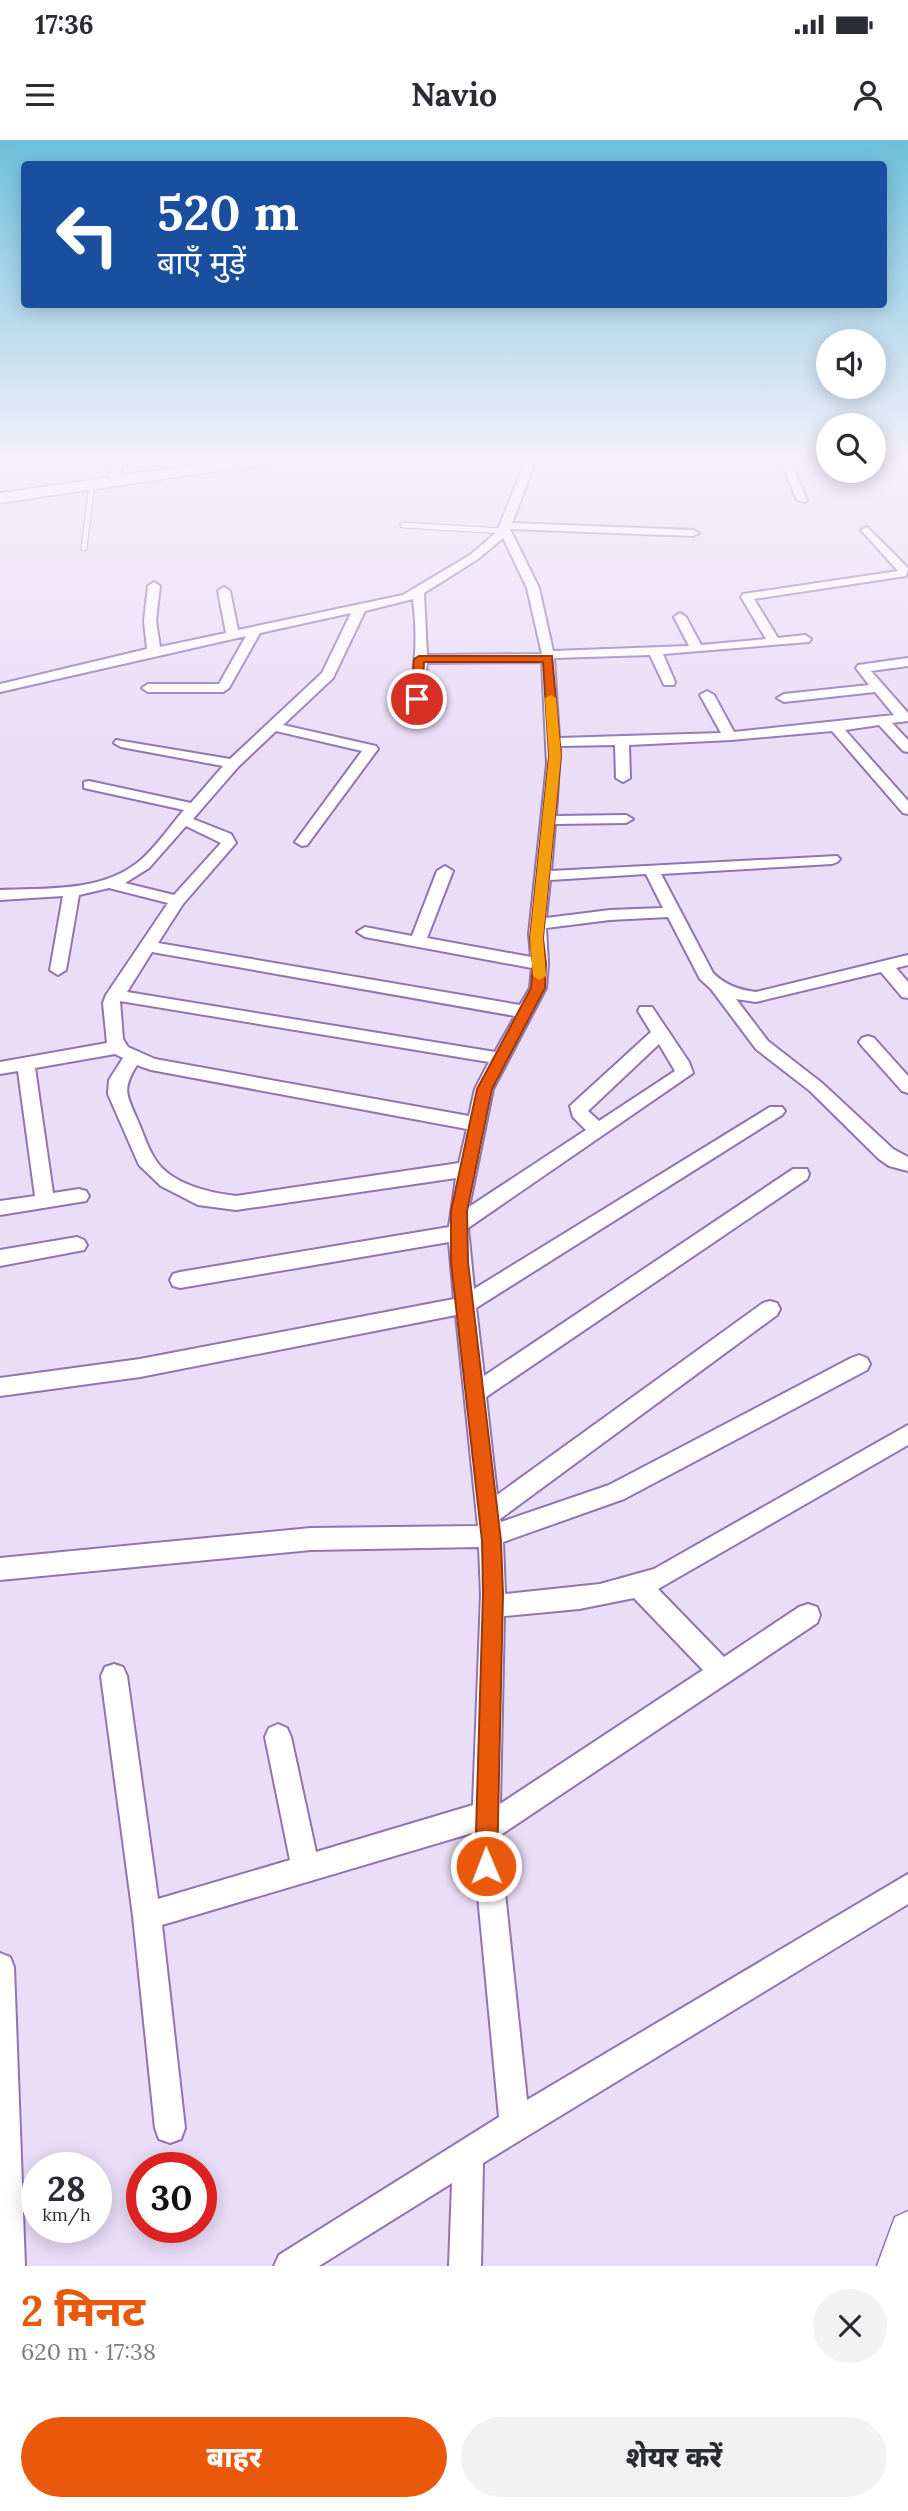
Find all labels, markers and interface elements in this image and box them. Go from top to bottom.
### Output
text: 17:36 [35,8,94,41]
text: Navio [411,74,497,115]
icon: menu [21,76,59,114]
icon: person [849,76,887,114]
text: 520 m [157,181,299,243]
icon: left [42,189,133,280]
text: बाएँ मुड़ें [157,242,246,283]
map controls [816,329,886,483]
button: sound [816,329,886,399]
button: search [816,413,886,483]
pin [387,669,447,729]
icon: arrive [398,680,436,718]
position arrow [449,1829,523,1903]
speed limit sign: 30 [126,2152,217,2243]
text: 28 [47,2166,86,2211]
text: km/h [42,2203,91,2226]
text: 2 मिनट [21,2284,145,2338]
button: close [813,2289,887,2363]
text: 620 m · 17:38 [21,2337,156,2366]
button: बाहर [21,2417,447,2497]
button: शेयर करें [461,2417,887,2497]

